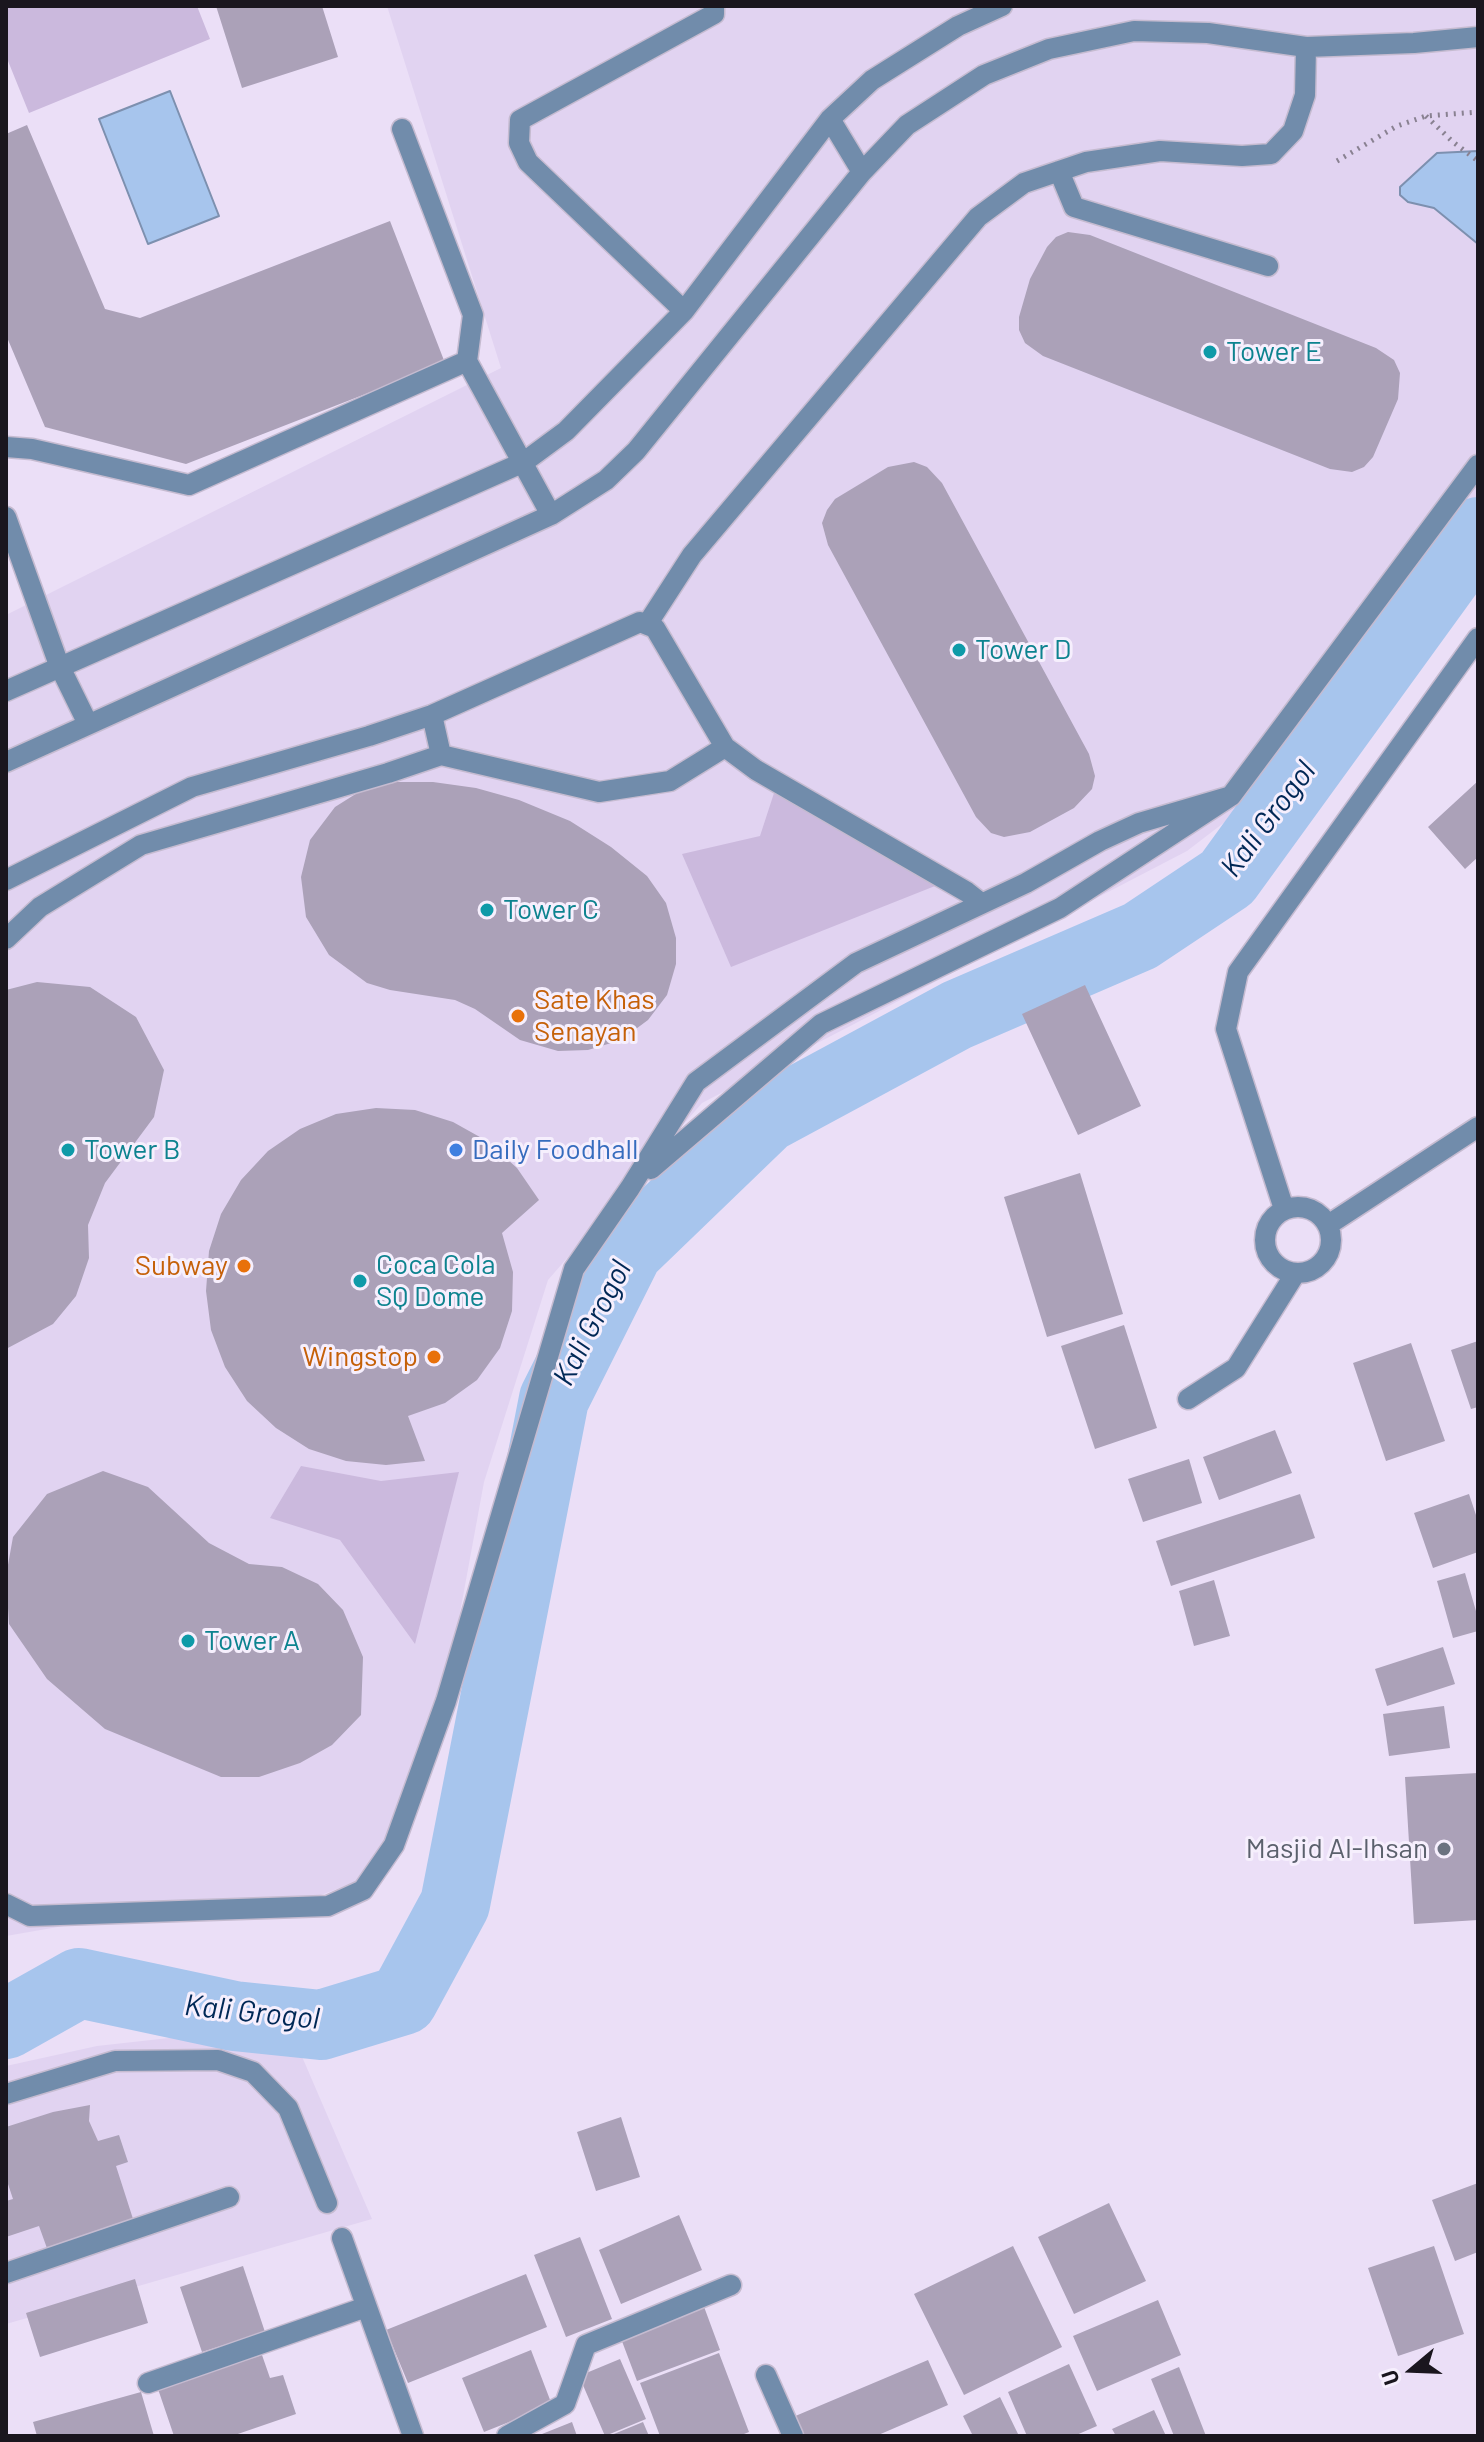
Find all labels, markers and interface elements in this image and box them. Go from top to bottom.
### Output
place label: Tower E [1226,335,1322,369]
marker: Tower E [1201,343,1219,361]
place label: Tower D [975,633,1071,667]
marker: Tower D [950,641,968,659]
water label: Kali Grogol [1213,754,1323,884]
place label: Tower C [503,893,599,927]
marker: Tower C [478,901,496,919]
place label: Sate Khas Senayan [534,983,655,1049]
marker: Sate Khas Senayan [509,1007,527,1025]
place label: Tower B [84,1133,181,1167]
place label: Daily Foodhall [472,1133,638,1167]
marker: Tower B [59,1141,77,1159]
marker: Daily Foodhall [447,1141,465,1159]
place label: Coca Cola SQ Dome [376,1248,496,1314]
place label: Subway [135,1249,228,1283]
water label: Kali Grogol [545,1254,639,1392]
marker: Subway [235,1257,253,1275]
marker: Coca Cola SQ Dome [351,1272,369,1290]
place label: Wingstop [302,1340,418,1374]
marker: Wingstop [425,1348,443,1366]
place label: Tower A [204,1624,300,1658]
marker: Tower A [179,1632,197,1650]
place label: Masjid Al-Ihsan [1246,1832,1428,1866]
marker: Masjid Al-Ihsan [1435,1840,1453,1858]
water label: Kali Grogol [183,1987,321,2037]
north arrow [1372,2330,1452,2410]
text: U [1375,2367,1404,2389]

